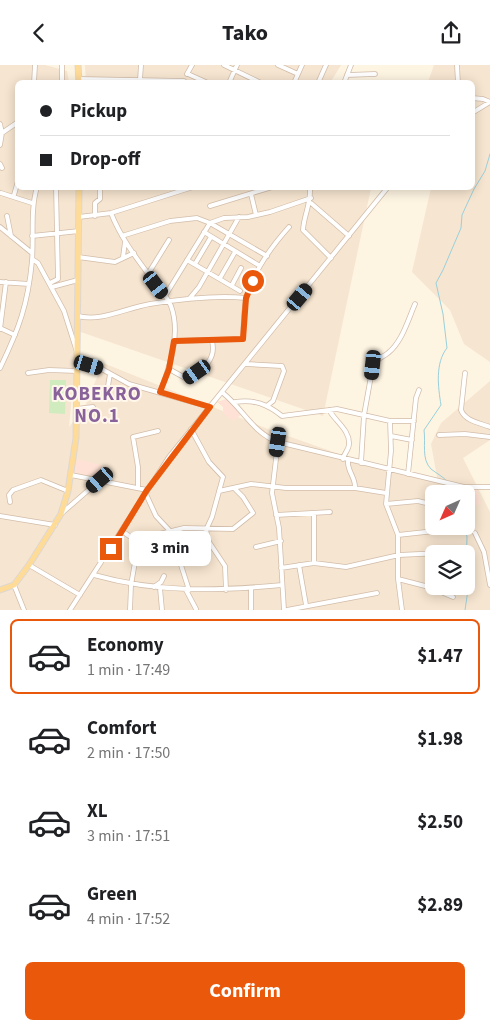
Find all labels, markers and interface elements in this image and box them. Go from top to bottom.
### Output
text: Tako [222,17,268,49]
icon: back [25,19,53,47]
icon: share [437,19,465,47]
text: Pickup [70,98,127,125]
text: Drop-off [70,146,140,173]
car [140,269,171,301]
route start [242,270,264,292]
car [284,281,315,313]
car [363,349,382,381]
car [72,353,105,377]
car [180,357,213,387]
district label: KOBEKRO NO.1 [52,381,142,430]
car [268,426,287,458]
car [83,464,116,496]
north arrow [425,485,475,535]
map controls [425,485,475,595]
callout: 3 min [128,531,211,567]
text: 3 min [151,537,189,559]
route end [100,538,122,560]
button: layers [425,545,475,595]
text: Economy [87,632,164,659]
icon: car [27,634,72,679]
text: $1.47 [417,643,463,670]
text: 1 min · 17:49 [87,659,170,681]
text: Comfort [87,715,157,742]
icon: car [27,717,72,762]
text: $1.98 [417,726,463,753]
text: 2 min · 17:50 [87,742,170,764]
text: XL [87,798,108,825]
icon: car [27,800,72,845]
text: $2.50 [417,809,463,836]
text: 3 min · 17:51 [87,825,170,847]
text: Green [87,881,137,908]
icon: car [27,883,72,928]
text: $2.89 [417,892,463,919]
text: 4 min · 17:52 [87,908,170,930]
button: Confirm [25,962,465,1020]

